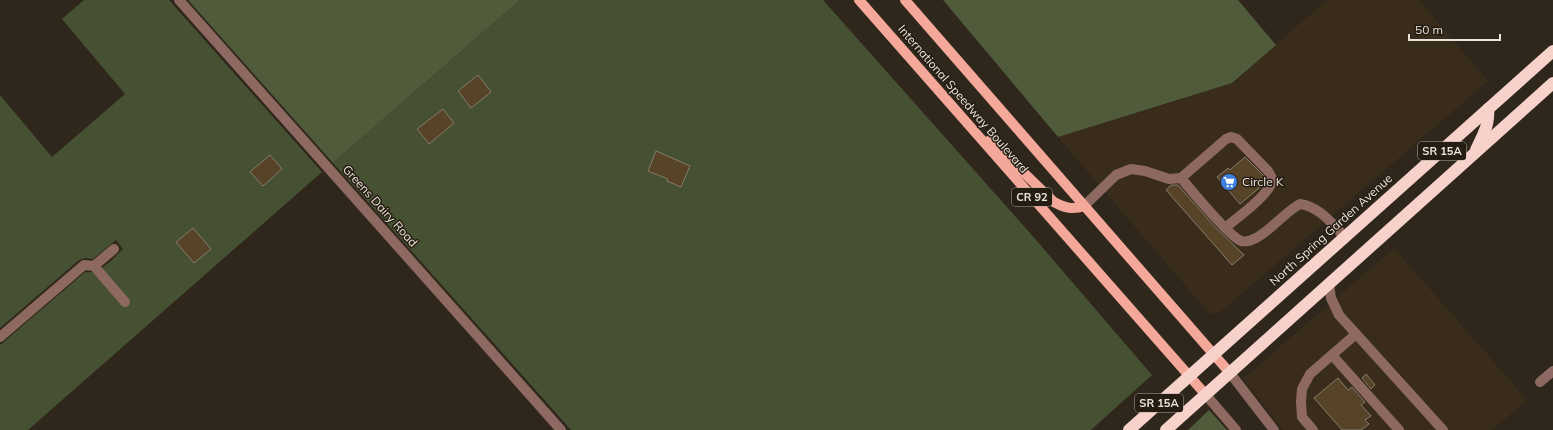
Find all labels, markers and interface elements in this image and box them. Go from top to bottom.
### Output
scale bar [1409,16,1500,42]
street label: International Speedway Boulevard [895,21,1032,176]
text: 50 m [1415,22,1443,37]
road number: SR 15A [1418,142,1466,160]
street label: Greens Dairy Road [340,162,421,250]
street label: North Spring Garden Avenue [1266,170,1395,289]
supermarket icon: Circle K [1219,172,1239,192]
place label: Circle K [1242,174,1284,189]
road number: CR 92 [1012,188,1052,206]
road number: SR 15A [1135,394,1183,412]

